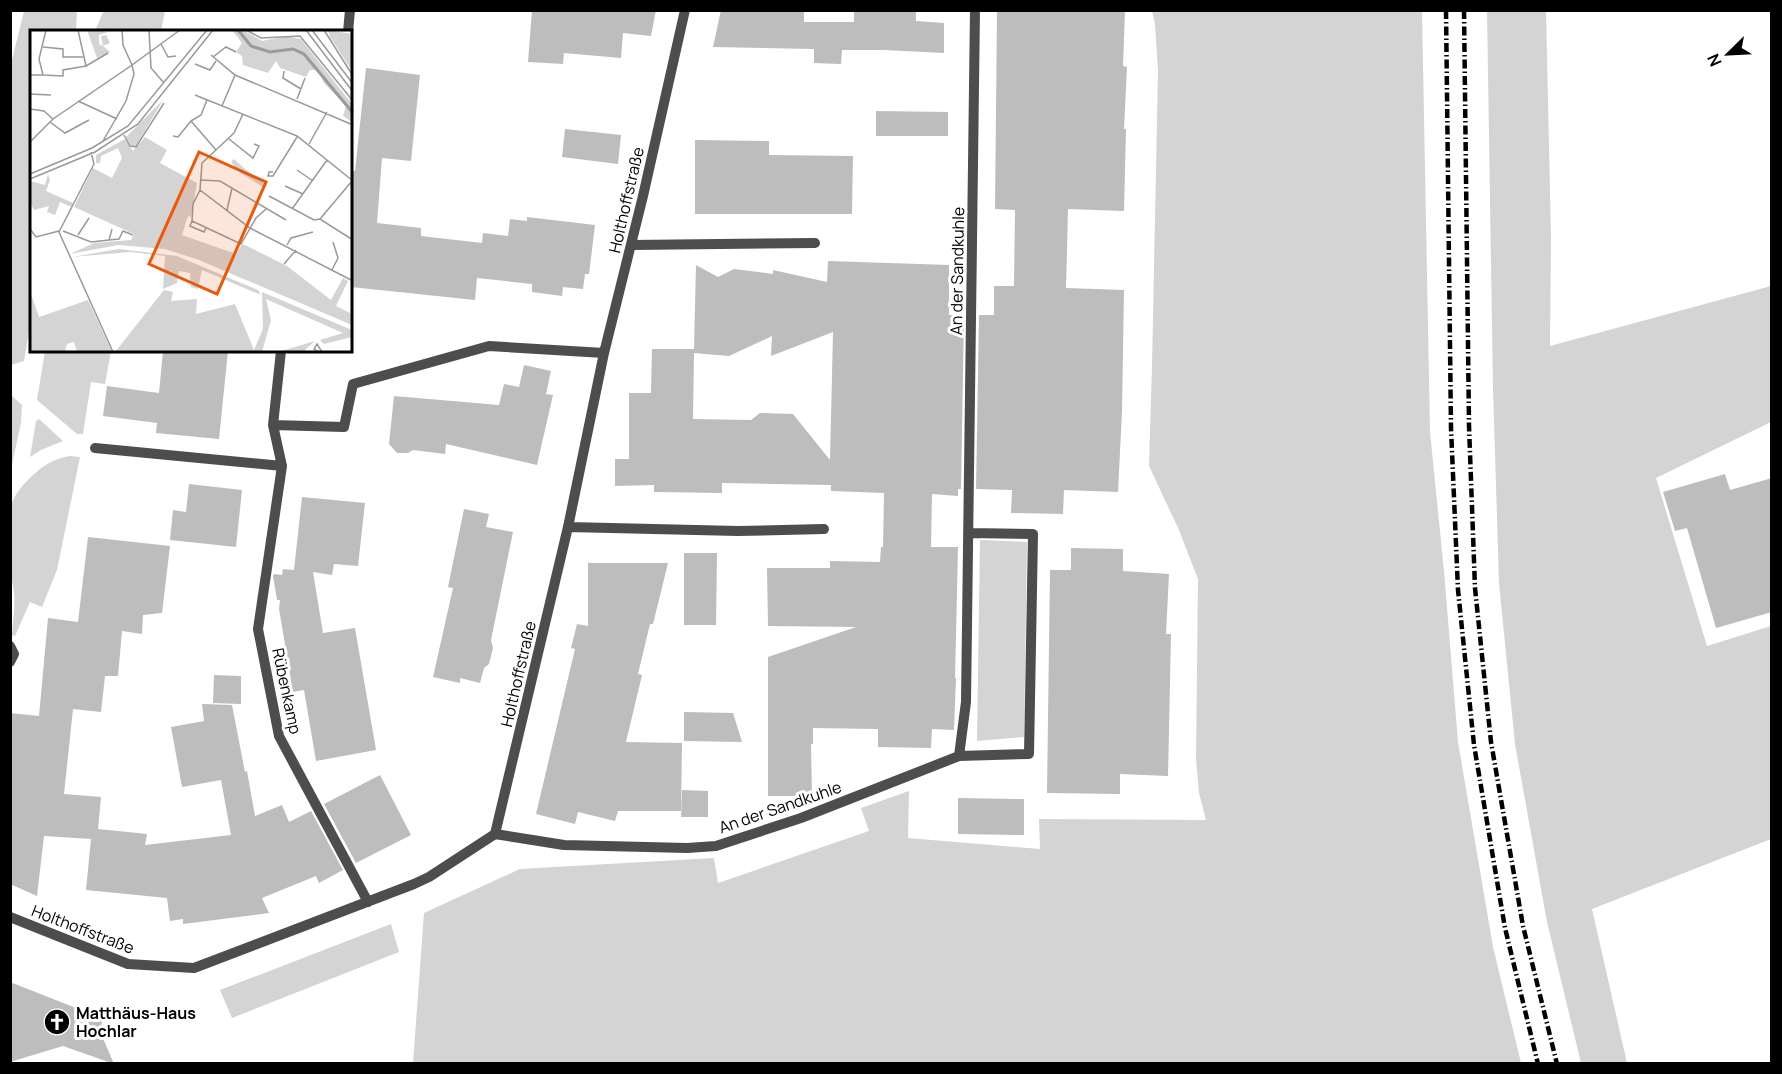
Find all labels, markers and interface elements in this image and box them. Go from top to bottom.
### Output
north arrow [1698,24,1758,84]
inset map [30,30,352,352]
text: N [1702,50,1727,70]
street label: Holthoffstraße [603,145,649,255]
street label: An der Sandkuhle [945,207,969,335]
street label: Holthoffstraße [495,619,541,729]
street label: Rübenkamp [267,646,307,736]
street label: An der Sandkuhle [716,776,844,838]
street label: Holthoffstraße [29,899,137,959]
place label: Matthäus-Haus Hochlar [76,1002,196,1042]
church icon: Matthäus-Haus Hochlar [42,1007,72,1037]

